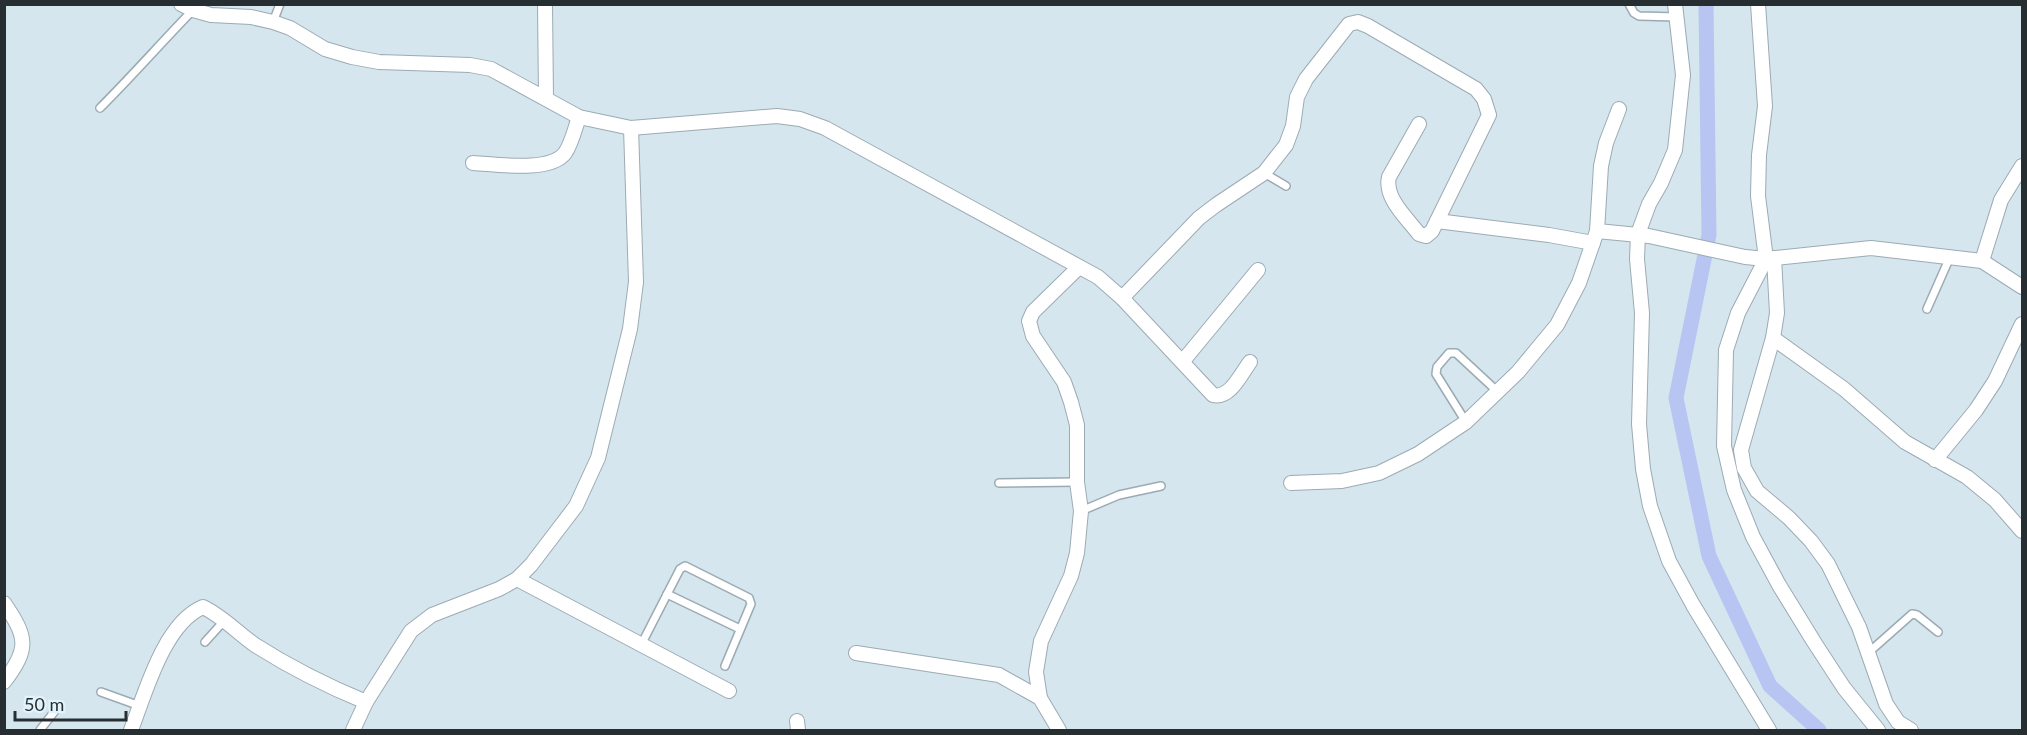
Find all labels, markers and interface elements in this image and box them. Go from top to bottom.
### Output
scale bar [15,684,126,722]
text: 50 m [24,693,64,715]

